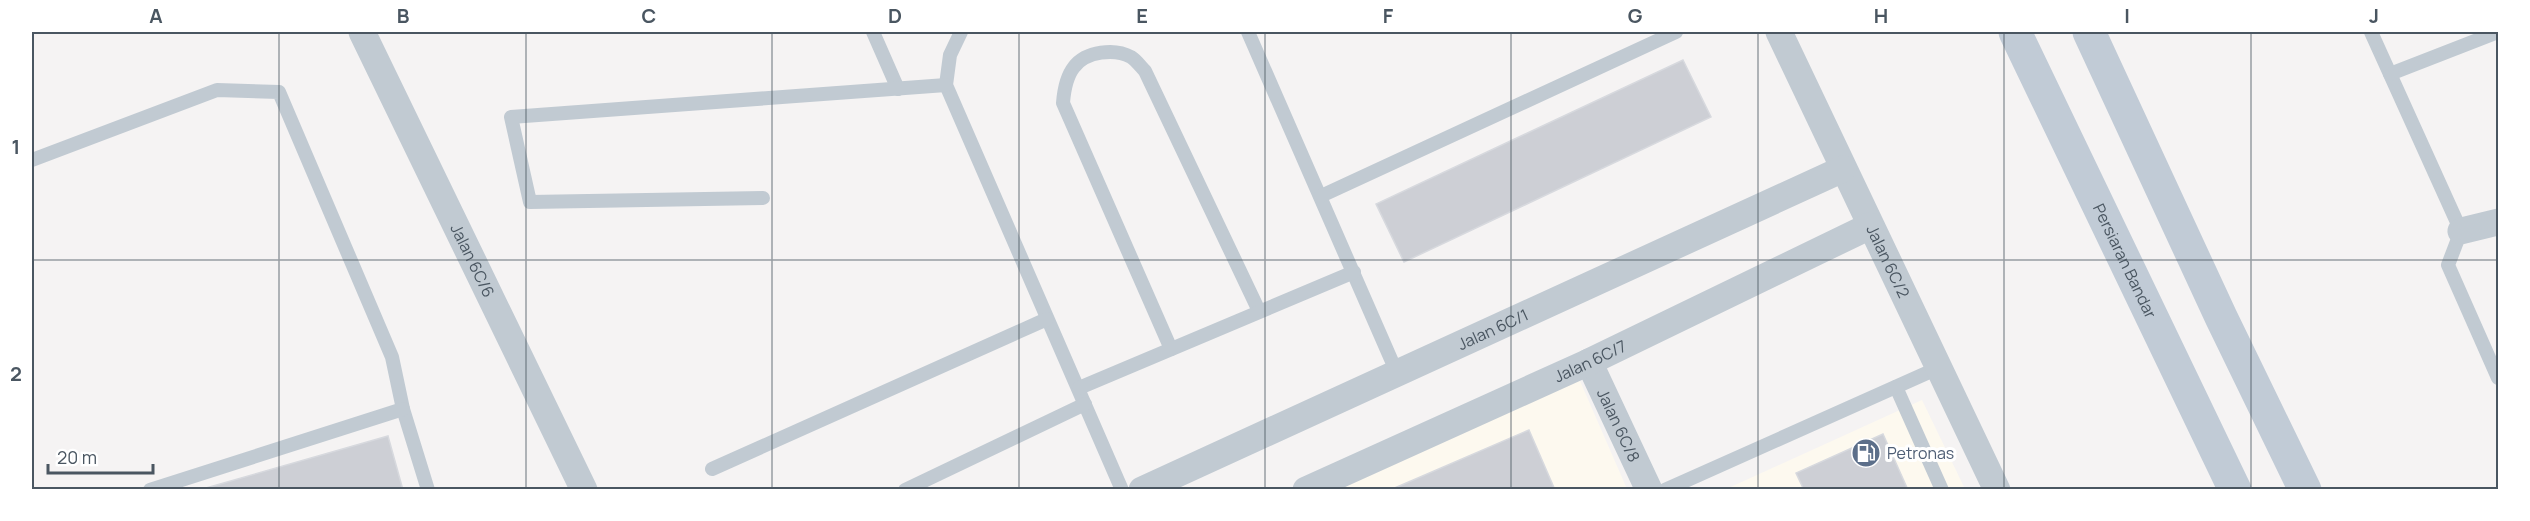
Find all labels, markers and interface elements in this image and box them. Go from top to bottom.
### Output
text: A [149,2,163,29]
text: B [397,2,410,29]
text: C [642,2,656,29]
text: D [888,2,902,29]
text: E [1136,2,1148,29]
text: F [1383,2,1394,29]
text: G [1628,2,1643,29]
text: H [1874,2,1888,29]
text: I [2124,2,2130,29]
text: J [2369,2,2379,29]
text: 1 [12,133,20,160]
street label: Persiaran Bandar [2088,200,2162,322]
street label: Jalan 6C/6 [446,220,500,301]
street label: Jalan 6C/2 [1861,221,1915,301]
street label: Jalan 6C/1 [1454,304,1532,355]
street label: Jalan 6C/7 [1551,335,1630,387]
text: 2 [10,360,22,387]
street label: Jalan 6C/8 [1592,385,1645,466]
scale bar [48,437,153,475]
fuel station icon: Petronas [1850,437,1882,469]
place label: Petronas [1887,442,1954,464]
text: 20 m [57,445,97,469]

